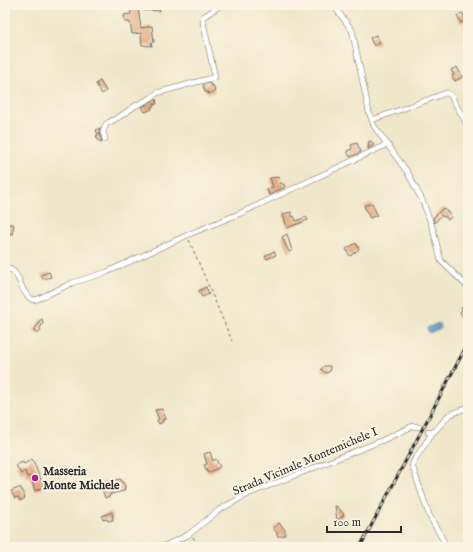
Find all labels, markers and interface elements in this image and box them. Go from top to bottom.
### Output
street label: Strada Vicinale Montemichele I [231,424,380,499]
place label: Masseria Monte Michele [43,464,120,493]
marker: Masseria Monte Michele [30,473,40,483]
scale bar [327,508,401,534]
text: 100 m [333,515,361,530]

